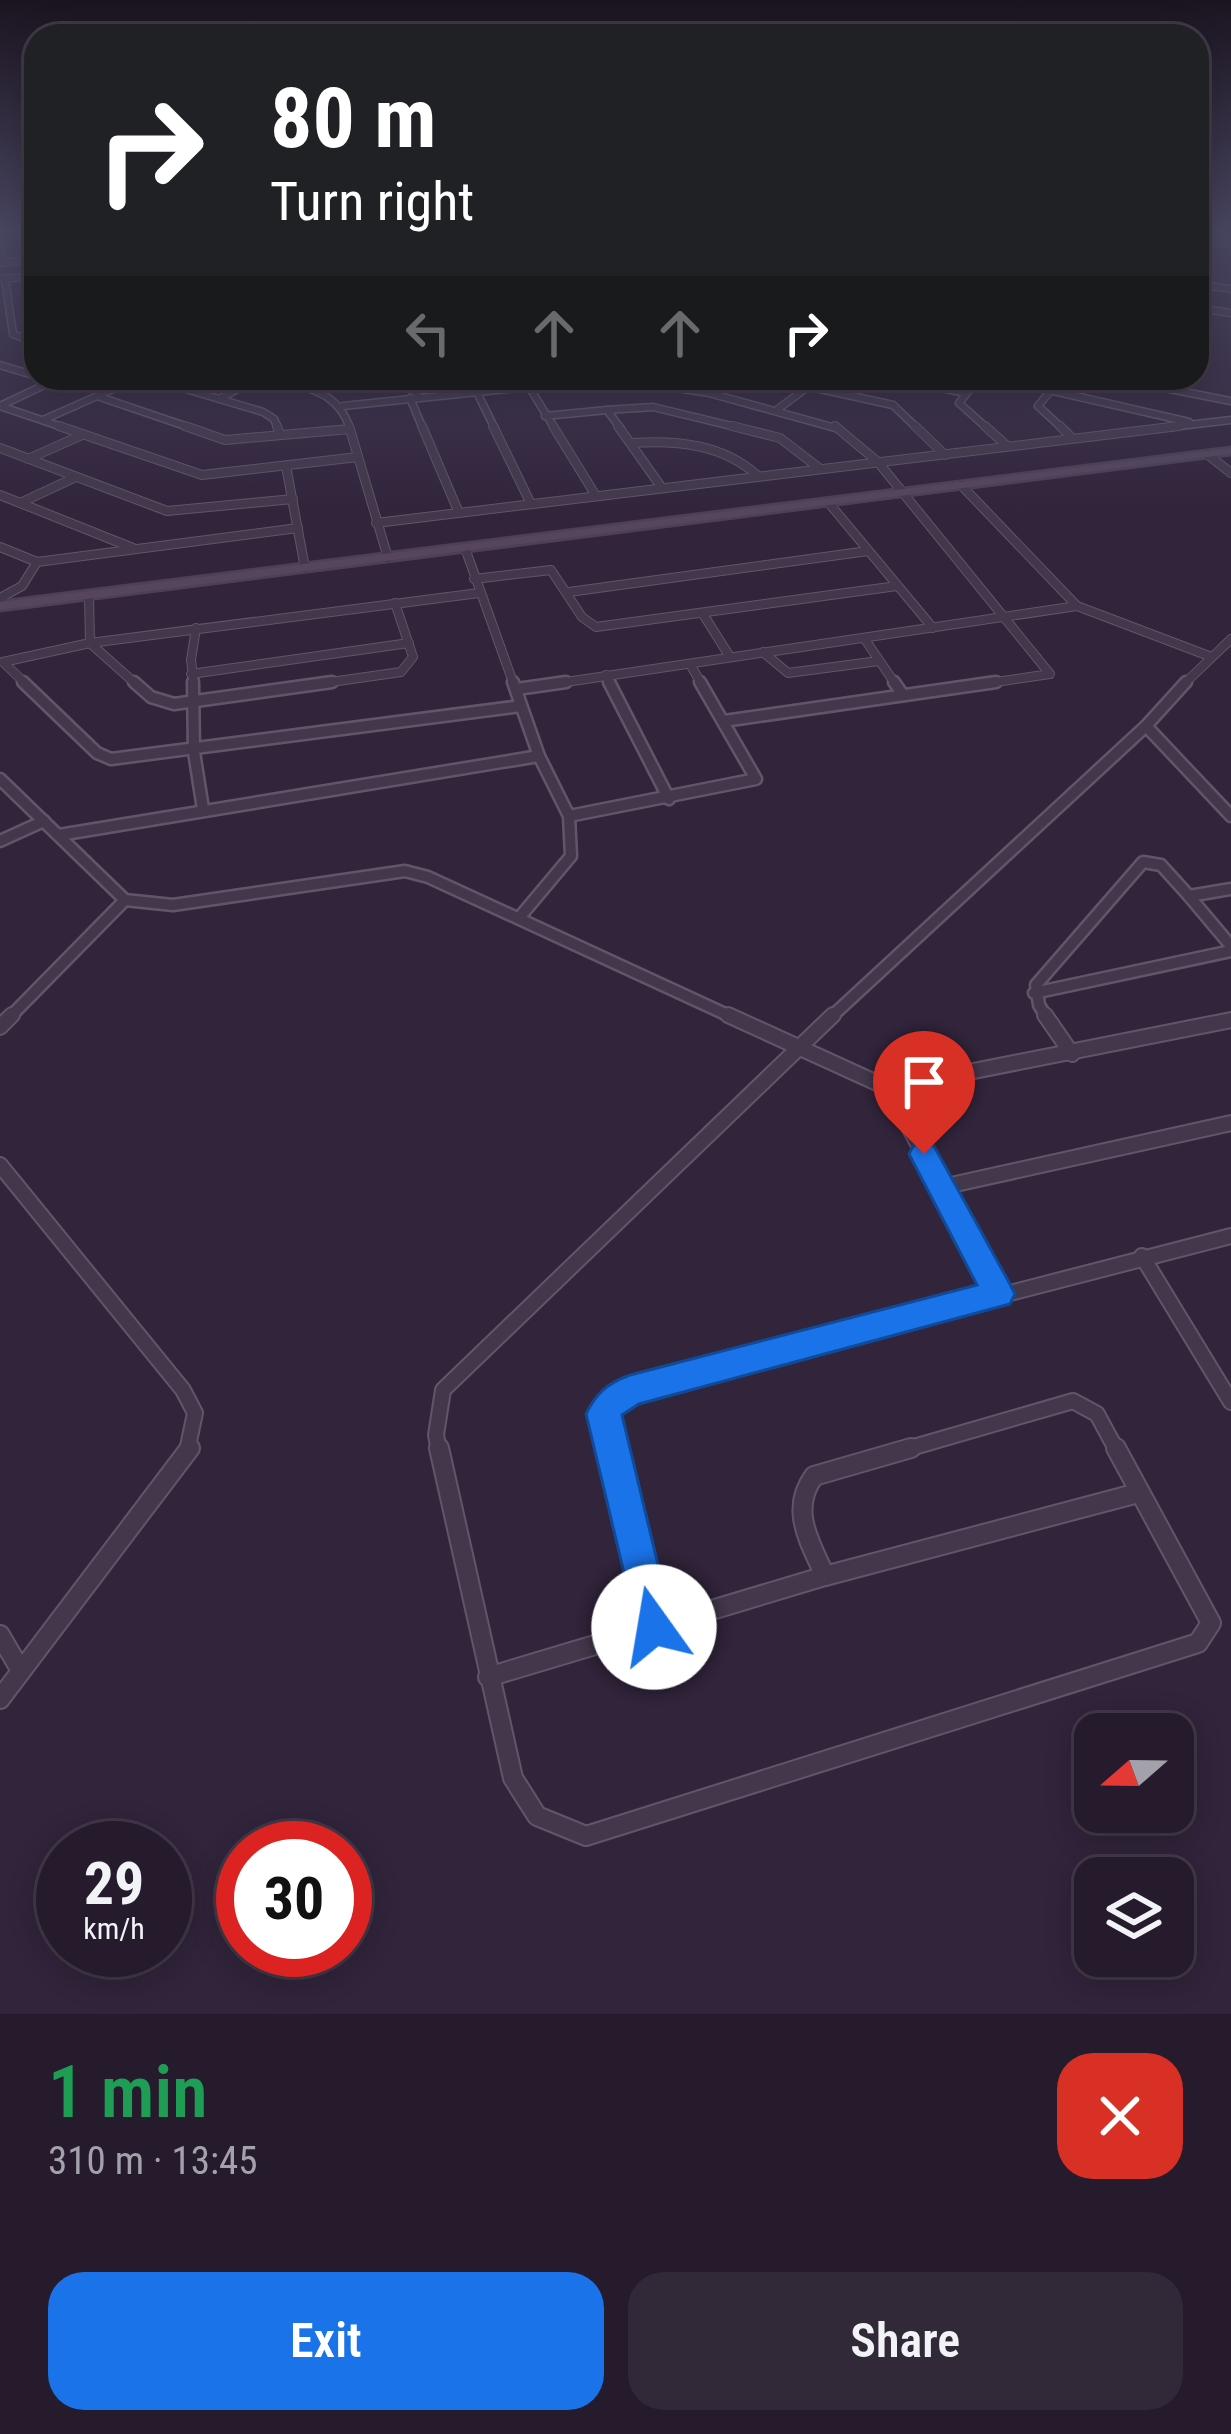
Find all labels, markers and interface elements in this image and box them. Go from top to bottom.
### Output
text: 80 m [270,69,437,168]
icon: right [72,72,228,228]
text: Turn right [270,170,474,233]
icon: left [395,300,461,366]
icon: ahead [521,300,587,366]
icon: ahead [647,300,713,366]
icon: right [773,300,839,366]
pin [873,1031,975,1154]
icon: arrive [891,1049,957,1115]
position arrow [591,1564,717,1690]
north arrow [1074,1713,1194,1833]
map controls [1074,1713,1194,1977]
speed limit sign: 30 [216,1821,372,1977]
text: 29 [84,1848,144,1919]
button: layers [1074,1857,1194,1977]
text: km/h [83,1911,145,1946]
text: 1 min [48,2050,207,2135]
button: close [1057,2053,1183,2179]
text: 310 m · 13:45 [48,2138,258,2184]
button: Exit [48,2272,604,2410]
button: Share [628,2272,1183,2410]

